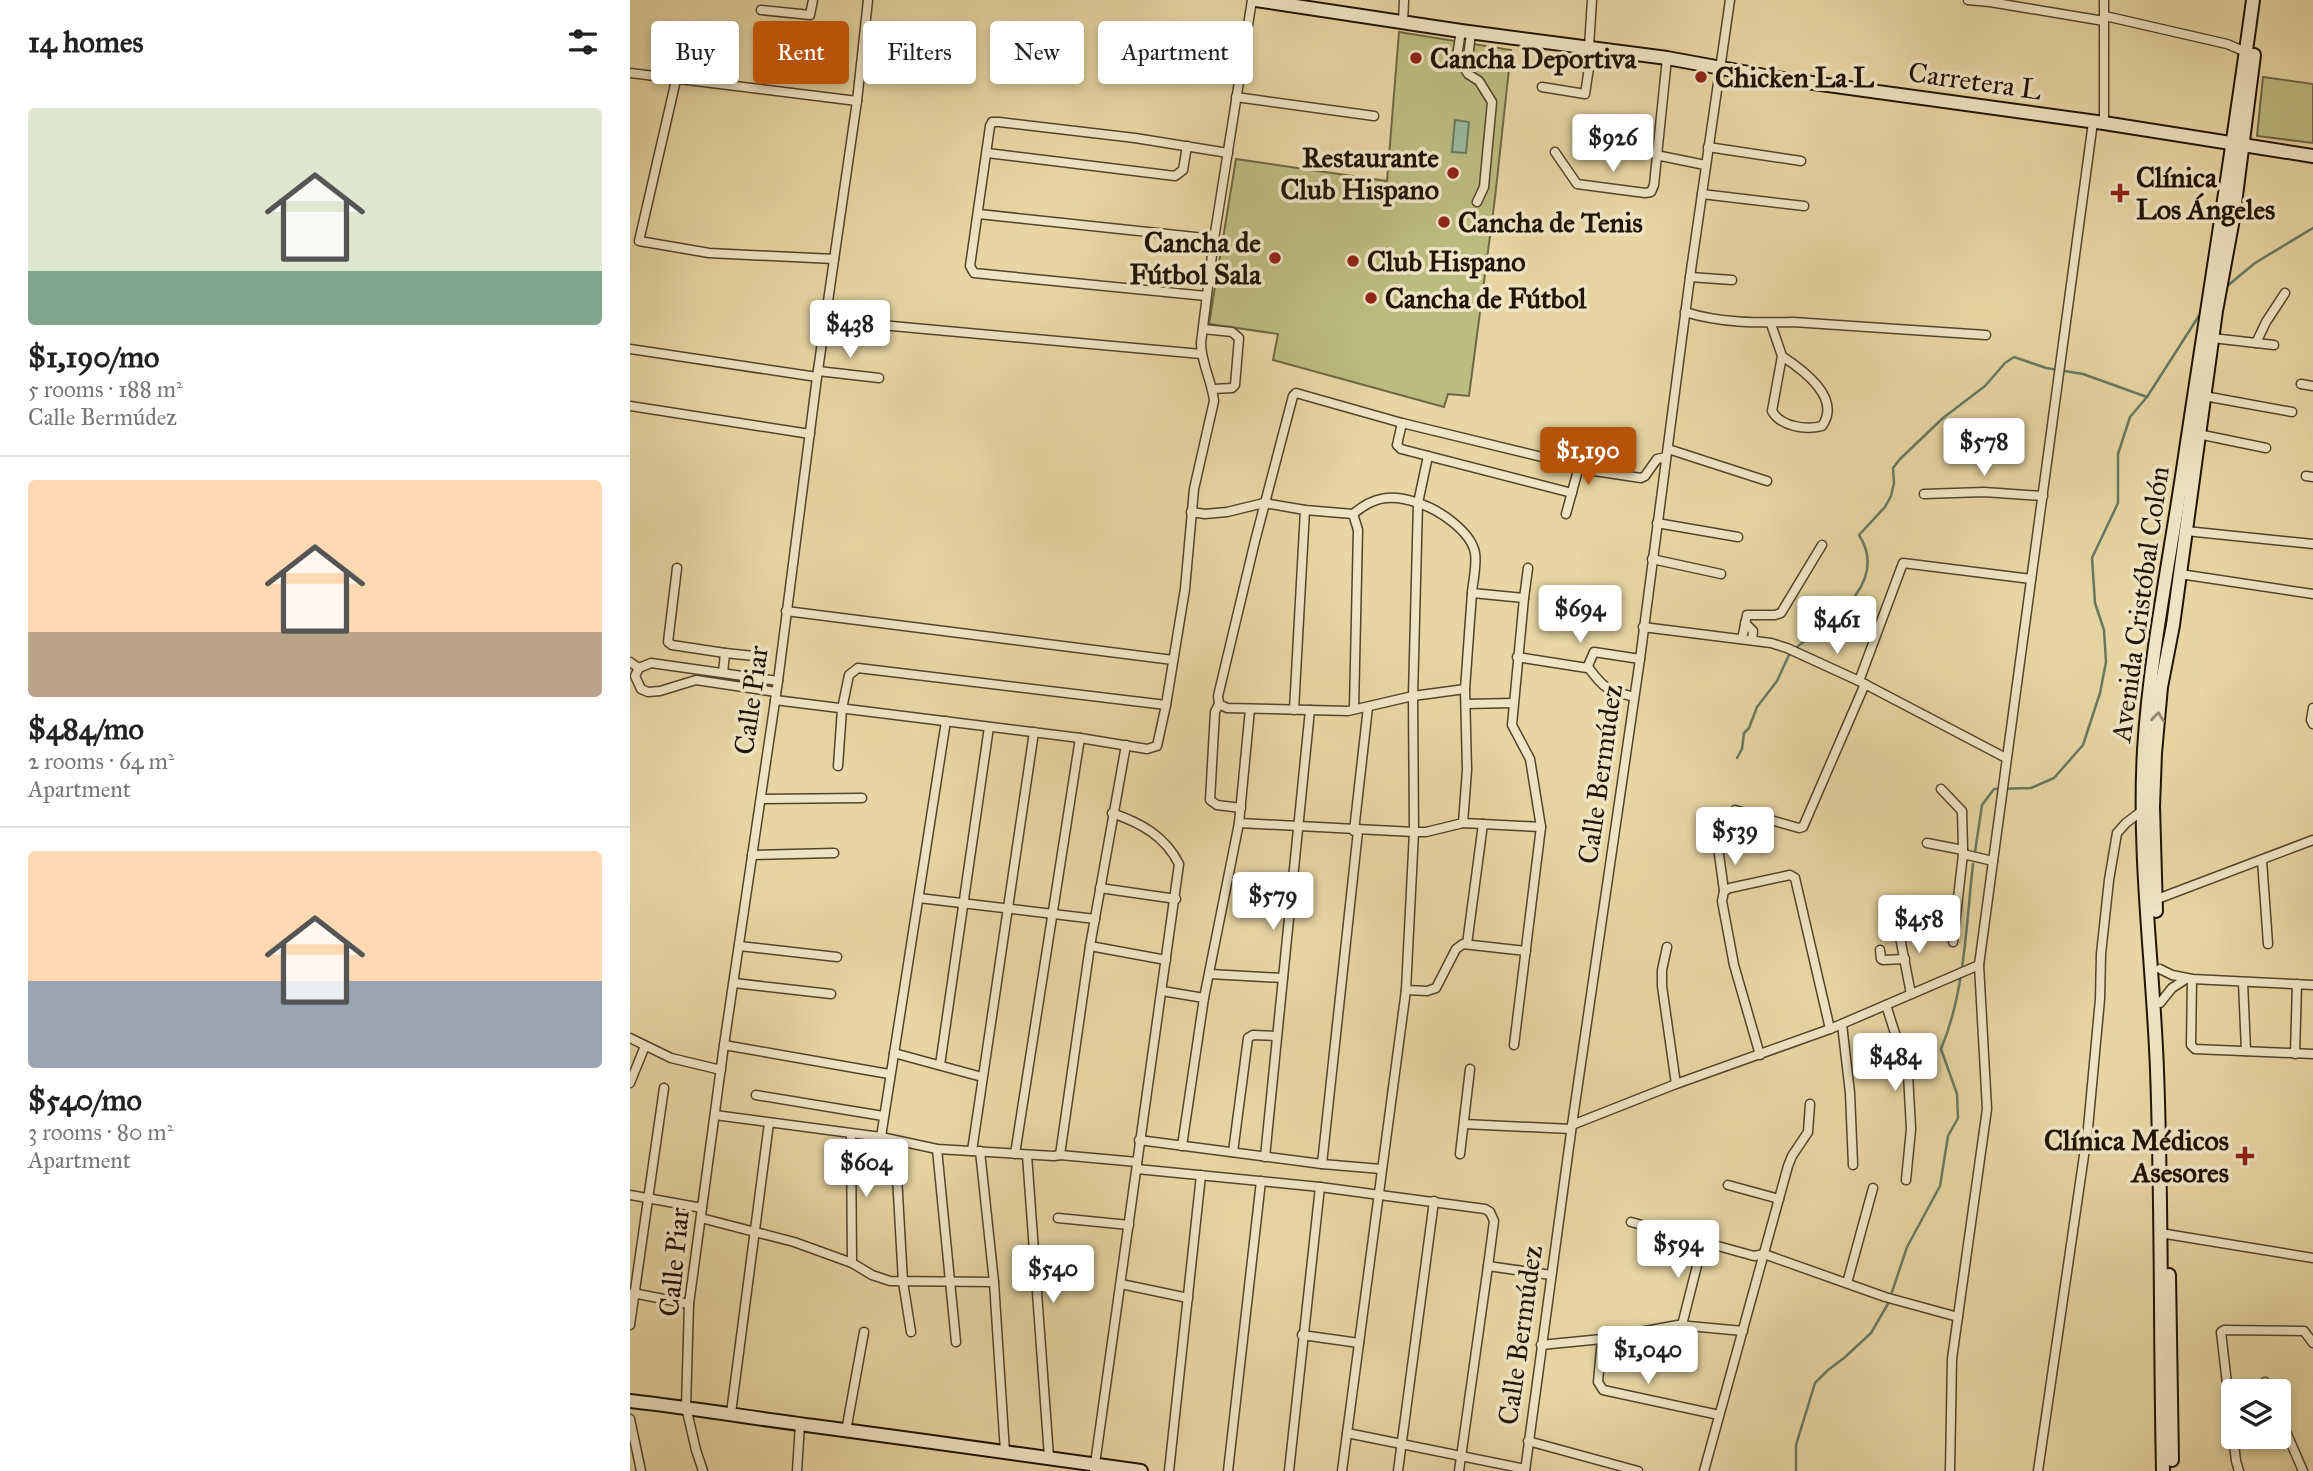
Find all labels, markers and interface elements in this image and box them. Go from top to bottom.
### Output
chip: Buy [651,21,739,84]
chip: Rent [753,21,849,84]
chip: Filters [863,21,976,84]
chip: New [990,21,1084,84]
chip: Apartment [1098,21,1253,84]
icon: filters [564,23,602,61]
text: 14 homes [28,24,143,60]
place label: Cancha Deportiva [1430,41,1637,76]
marker: Cancha Deportiva [1408,50,1424,66]
street label: Carretera L [1906,54,2044,108]
place label: Chicken La L [1715,60,1874,95]
marker: Chicken La L [1693,69,1709,85]
pin: $926 [1572,114,1654,174]
text: $926 [1588,123,1638,151]
place label: Restaurante Club Hispano [1281,140,1439,207]
icon: home [252,154,378,280]
place label: Clínica Los Ángeles [2136,160,2275,227]
marker: Restaurante Club Hispano [1445,165,1461,181]
marker: Clínica Los Ángeles [2110,183,2130,203]
place label: Cancha de Tenis [1458,205,1643,240]
marker: Cancha de Tenis [1436,214,1452,230]
place label: Cancha de Fútbol Sala [1129,225,1262,292]
place label: Club Hispano [1367,244,1526,279]
marker: Cancha de Fútbol Sala [1267,250,1283,266]
marker: Club Hispano [1345,253,1361,269]
place label: Cancha de Fútbol [1385,281,1587,316]
marker: Cancha de Fútbol [1363,290,1379,306]
pin: $438 [809,300,891,360]
text: $438 [826,309,874,337]
text: $1,190/mo [28,339,159,375]
text: 5 rooms · 188 m² [28,375,183,403]
text: Calle Bermúdez [28,403,177,431]
pin: $578 [1943,419,2025,478]
text: $578 [1960,427,2009,455]
pin: $1,190 [1531,428,1645,487]
text: $1,190 [1556,436,1620,464]
street label: Avenida Cristóbal Colón [2103,464,2177,745]
icon: home [252,526,378,652]
pin: $694 [1539,586,1621,645]
text: $694 [1555,594,1605,622]
pin: $461 [1796,596,1878,656]
text: $461 [1813,605,1861,633]
street label: Calle Piar [726,643,776,757]
street label: Calle Bermúdez [1570,682,1630,866]
text: $484/mo [28,711,144,747]
one-way arrow [2151,712,2166,723]
text: 2 rooms · 64 m² [28,747,174,775]
text: Apartment [28,775,131,803]
pin: $539 [1694,808,1776,867]
text: $539 [1712,816,1758,844]
pin: $579 [1232,872,1314,932]
text: $579 [1248,881,1298,909]
pin: $458 [1878,895,1960,955]
icon: home [252,897,378,1023]
text: $458 [1894,904,1944,932]
pin: $484 [1854,1034,1936,1093]
text: $484 [1869,1042,1921,1070]
text: $540/mo [28,1082,142,1118]
text: 3 rooms · 80 m² [28,1118,173,1146]
place label: Clínica Médicos Asesores [2044,1123,2229,1190]
pin: $604 [825,1140,907,1199]
text: Apartment [28,1146,131,1174]
marker: Clínica Médicos Asesores [2235,1146,2255,1166]
text: $604 [840,1148,892,1176]
street label: Calle Piar [651,1205,697,1318]
pin: $594 [1637,1220,1719,1280]
text: $594 [1653,1229,1703,1257]
street label: Calle Bermúdez [1490,1243,1550,1427]
pin: $540 [1012,1246,1094,1305]
text: $540 [1028,1254,1078,1282]
pin: $1,040 [1591,1326,1705,1386]
text: $1,040 [1614,1335,1682,1363]
map controls [2221,1379,2291,1449]
button: layers [2221,1379,2291,1449]

